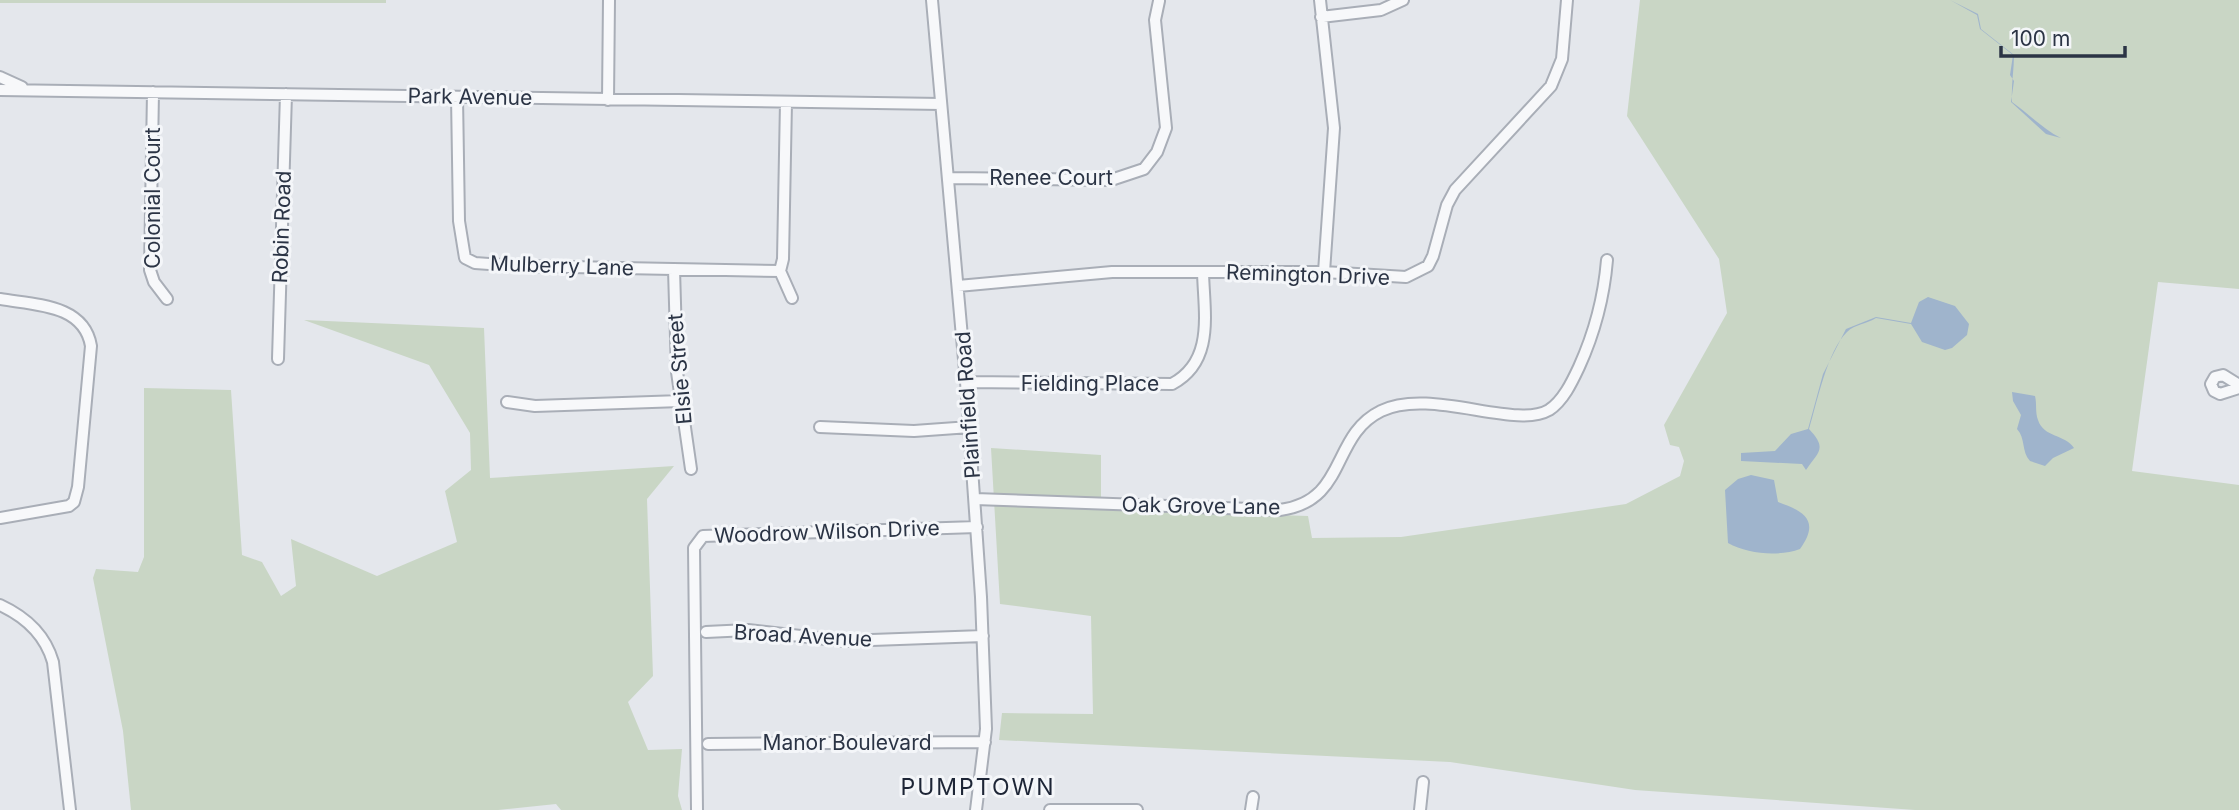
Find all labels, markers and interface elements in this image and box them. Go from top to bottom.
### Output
scale bar [2001,14,2125,58]
text: 100 m [2011,26,2070,51]
street label: Park Avenue [407,83,533,110]
street label: Colonial Court [140,127,165,269]
street label: Renee Court [989,165,1113,190]
street label: Robin Road [267,170,296,284]
street label: Mulberry Lane [490,250,634,281]
street label: Remington Drive [1226,259,1390,290]
street label: Elsie Street [662,312,697,426]
street label: Plainfield Road [950,331,985,479]
street label: Fielding Place [1021,371,1159,396]
street label: Oak Grove Lane [1122,492,1280,519]
street label: Woodrow Wilson Drive [714,515,940,548]
street label: Broad Avenue [733,619,873,652]
street label: Manor Boulevard [762,730,932,755]
district label: PUMPTOWN [900,773,1056,801]

